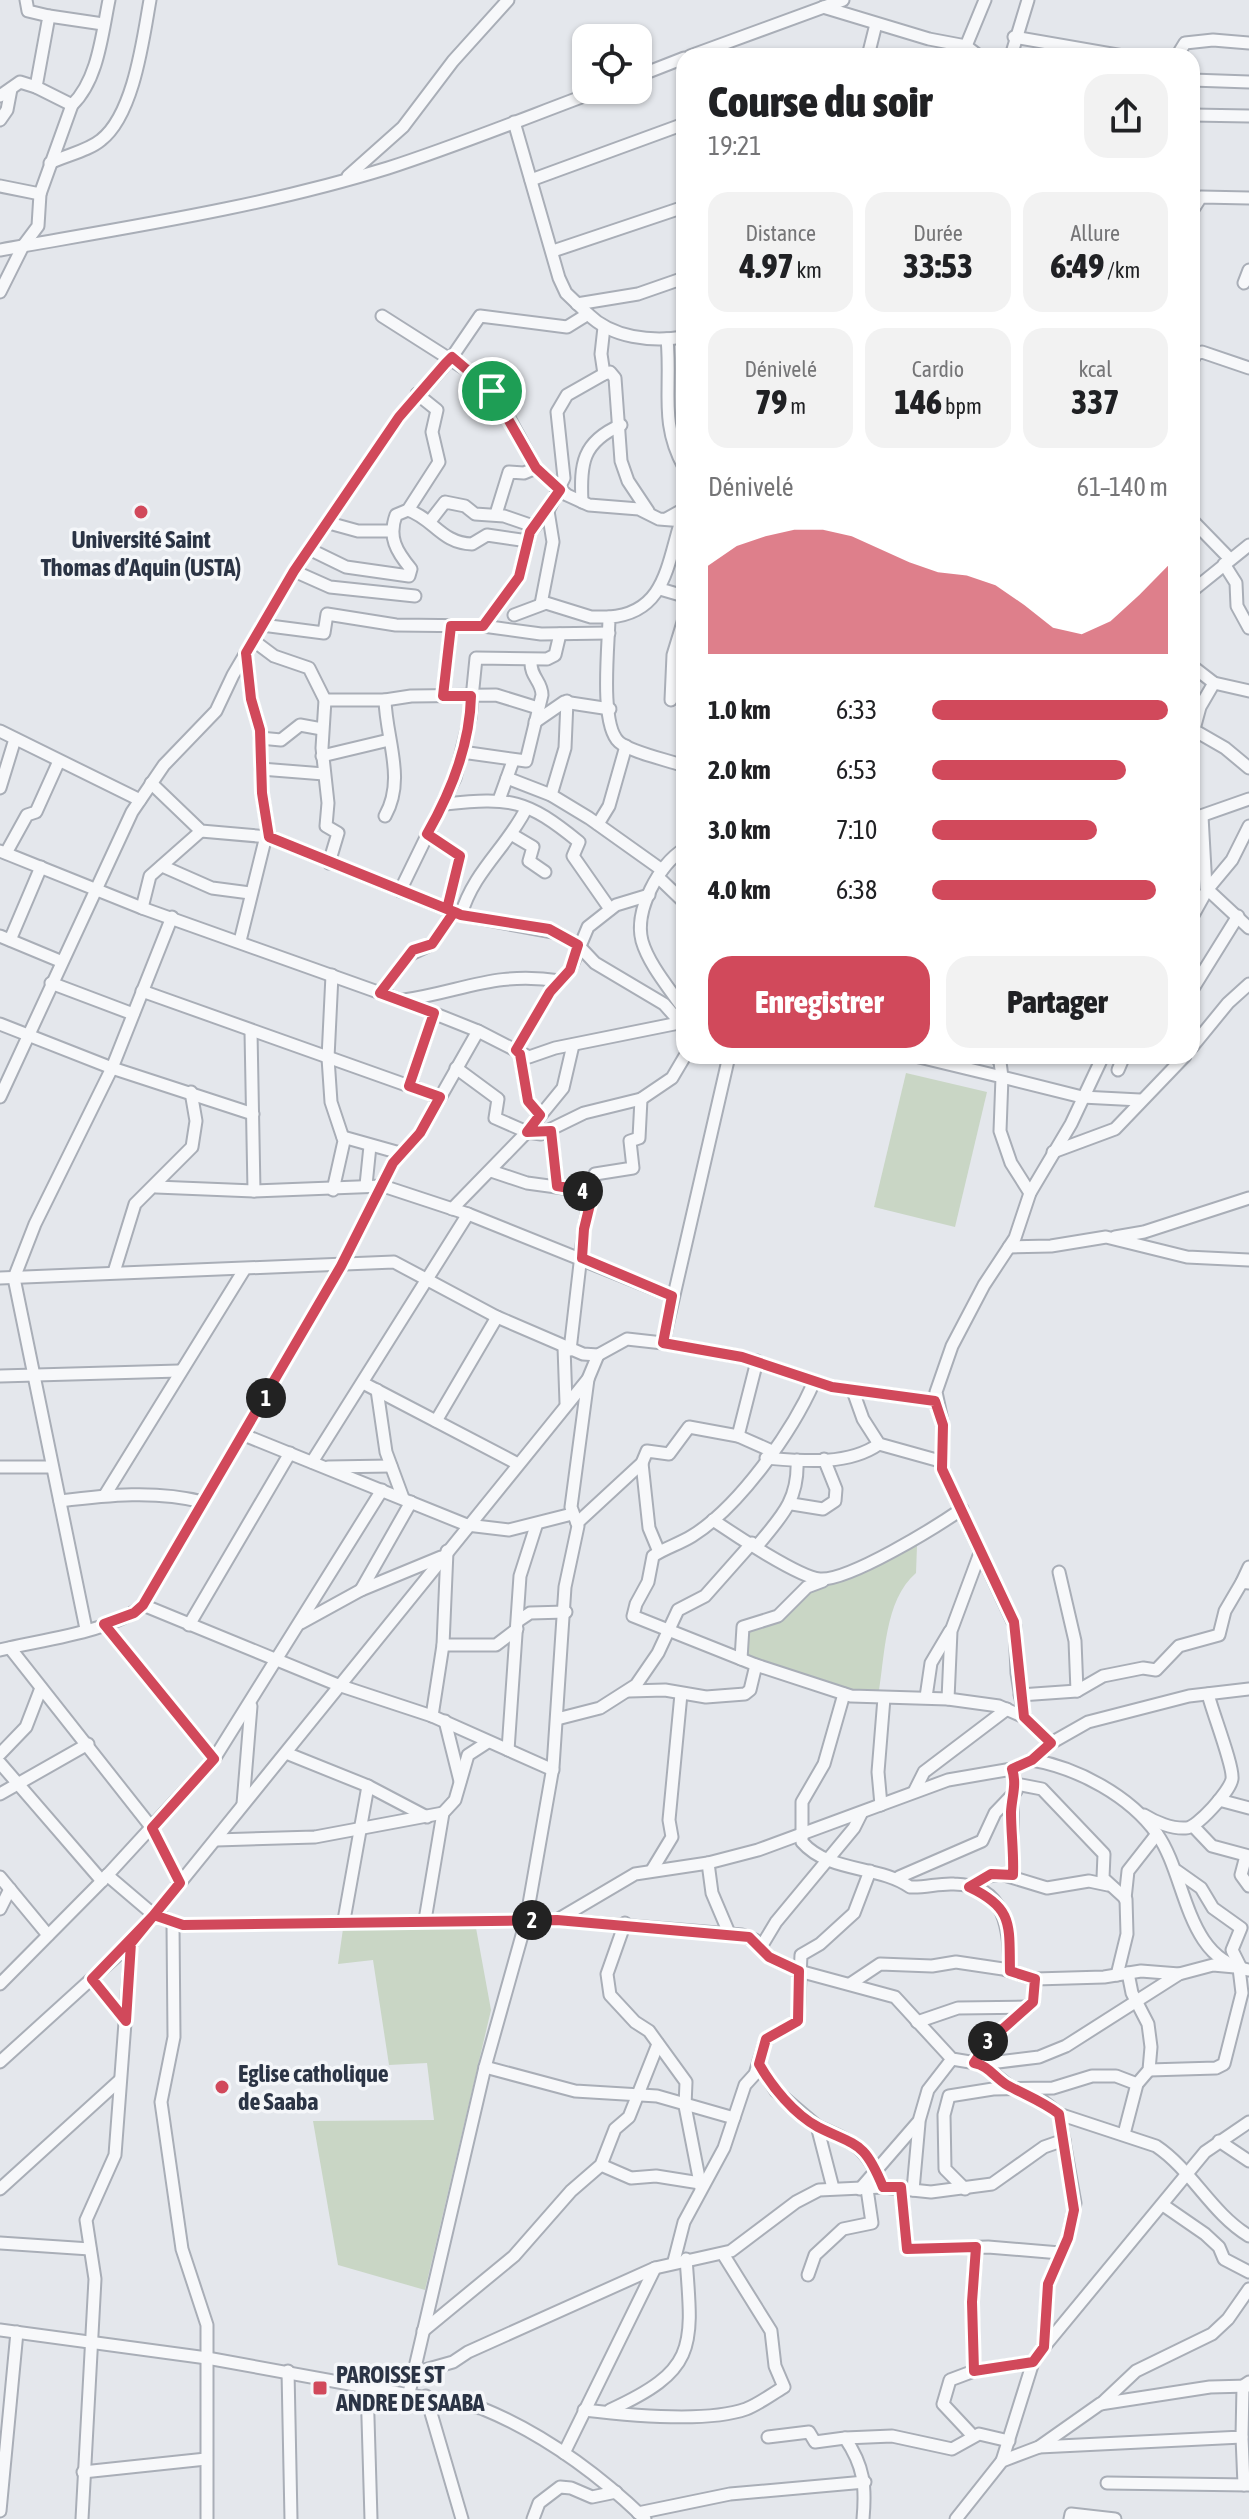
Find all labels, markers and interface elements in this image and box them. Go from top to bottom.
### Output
map controls [572,24,652,104]
button: locate [572,24,652,104]
button: share [1084,74,1168,158]
text: Course du soir [708,76,932,126]
text: 19:21 [708,131,762,161]
text: Distance [745,220,816,246]
text: Durée [913,220,963,246]
text: Allure [1071,220,1120,246]
text: 4.97 [739,246,793,285]
text: 33:53 [903,246,973,285]
text: 6:49 [1050,246,1104,285]
text: km [793,257,822,283]
text: /km [1104,257,1140,283]
text: Dénivelé [744,356,817,382]
text: Cardio [912,356,964,382]
text: kcal [1079,356,1112,382]
pin [458,357,526,425]
icon: arrive [470,369,514,413]
text: 79 [755,382,787,421]
text: 146 [894,382,942,421]
text: 337 [1071,382,1119,421]
text: m [787,393,806,419]
text: bpm [942,393,982,419]
text: Dénivelé [708,472,794,502]
text: 61–140 m [1077,472,1168,502]
marker: Université Saint Thomas d’Aquin (USTA) [132,503,150,521]
place label: Université Saint Thomas d’Aquin (USTA) [41,526,241,581]
text: 1.0 km [708,695,771,725]
text: 6:33 [836,695,877,725]
text: 2.0 km [708,755,771,785]
text: 6:53 [836,755,877,785]
text: 3.0 km [708,815,771,845]
text: 7:10 [836,815,877,845]
text: 4.0 km [708,875,771,905]
text: 6:38 [836,875,877,905]
button: Enregistrer [708,956,930,1048]
button: Partager [946,956,1168,1048]
pin: 4 [563,1171,603,1211]
text: 4 [578,1178,588,1204]
pin: 1 [246,1378,286,1418]
text: 1 [261,1385,271,1411]
pin: 2 [512,1900,552,1940]
text: 2 [527,1907,537,1933]
pin: 3 [968,2021,1008,2061]
text: 3 [983,2028,993,2054]
place label: Eglise catholique de Saaba [238,2060,389,2115]
marker: Eglise catholique de Saaba [213,2078,231,2096]
place label: PAROISSE ST ANDRE DE SAABA [335,2361,485,2416]
marker: PAROISSE ST ANDRE DE SAABA [311,2379,329,2397]

